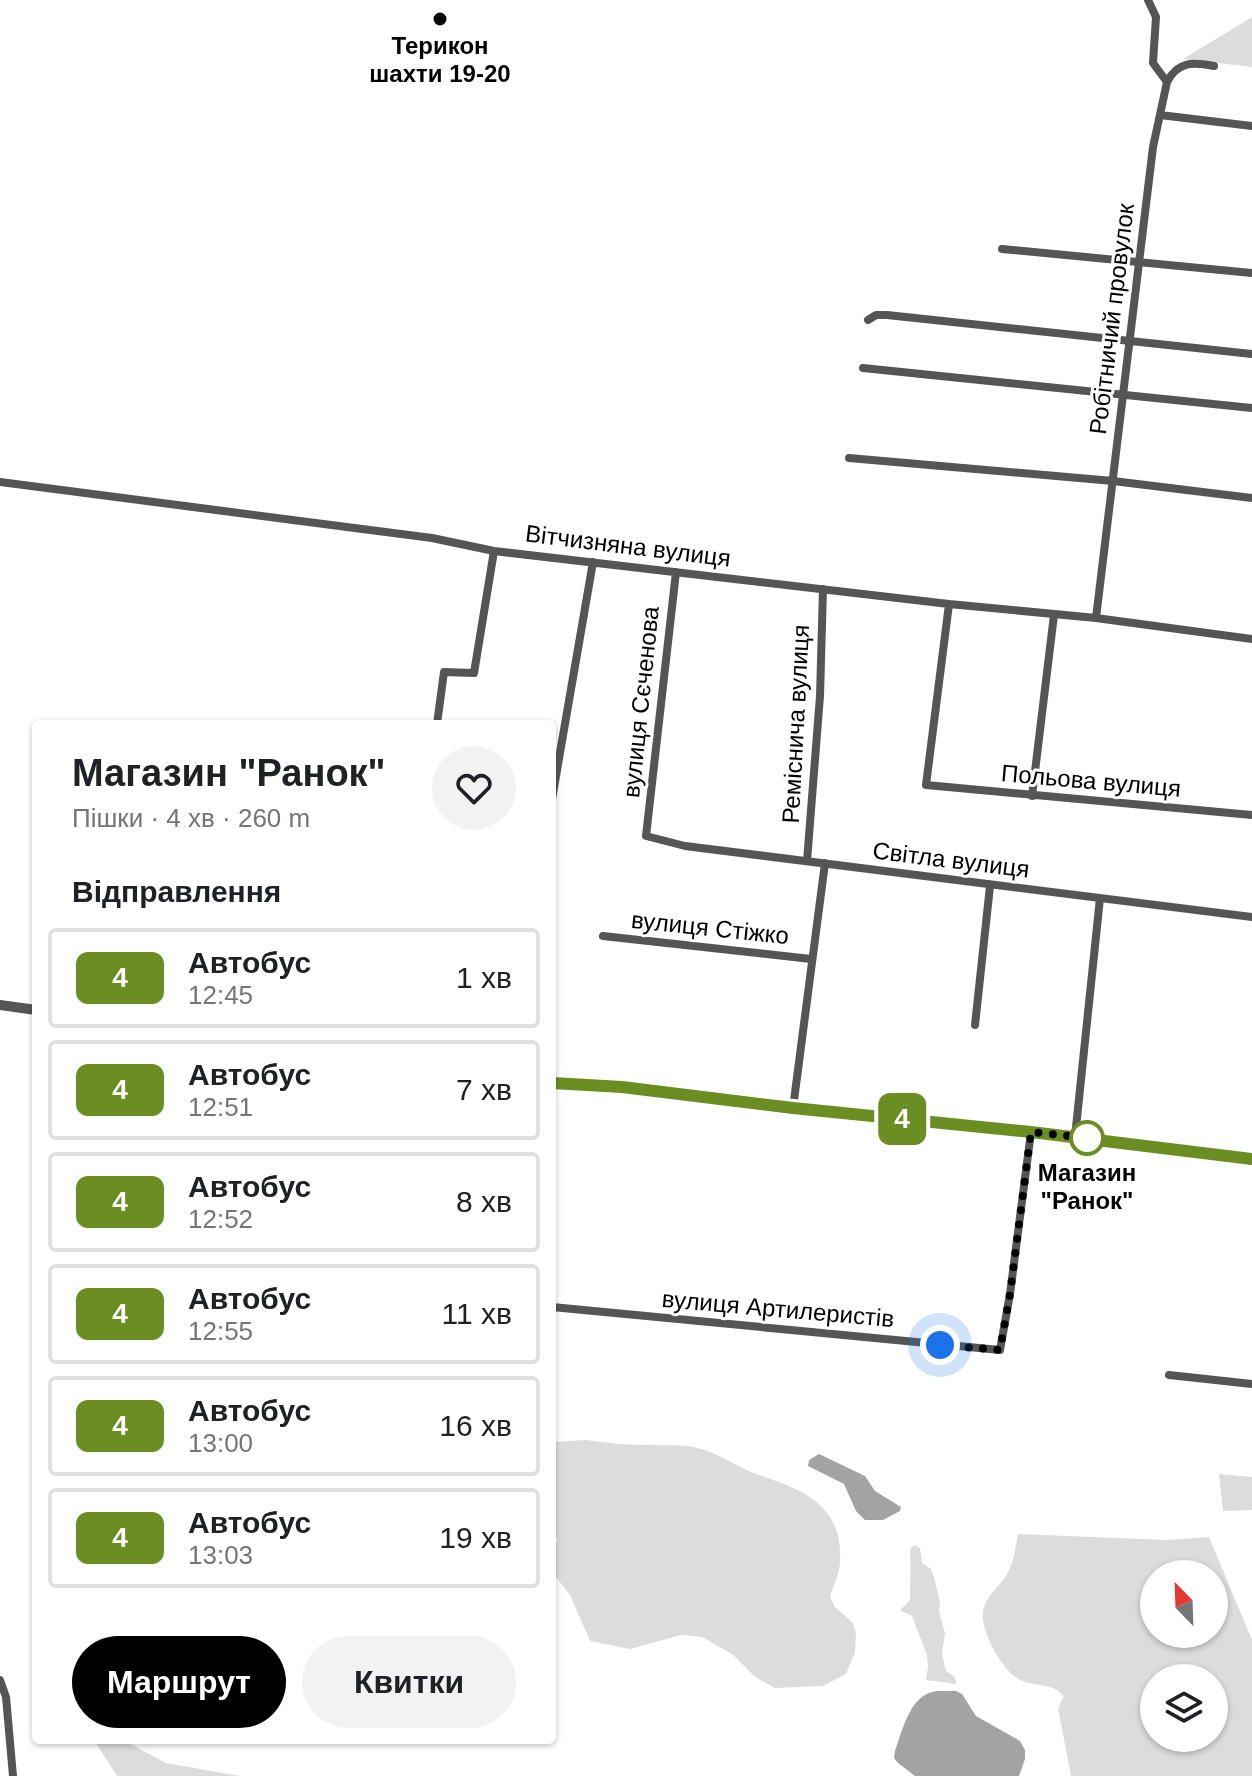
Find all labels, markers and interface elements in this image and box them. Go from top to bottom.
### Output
marker: Терикон шахти 19-20 [431,10,449,28]
place label: Терикон шахти 19-20 [369,32,511,87]
street label: Робітничий провулок [1084,201,1139,436]
street label: Вітчизняна вулиця [524,520,732,571]
street label: вулиця Сєченова [617,604,664,799]
street label: Реміснича вулиця [777,624,814,824]
button: heart [432,746,516,830]
text: Магазин "Ранок" [72,752,386,794]
street label: Польова вулиця [1000,759,1182,802]
text: Пішки · 4 хв · 260 m [72,803,310,833]
street label: Світла вулиця [871,836,1031,883]
text: Відправлення [72,875,281,908]
street label: вулиця Стіжко [630,906,790,949]
text: Автобус [188,946,311,979]
text: 1 хв [456,961,512,994]
text: 4 [112,962,128,993]
text: 12:45 [188,980,253,1010]
text: Автобус [188,1058,311,1091]
text: 7 хв [456,1073,512,1106]
text: 4 [112,1074,128,1105]
text: 12:51 [188,1092,253,1122]
line badge: 4 [876,1093,928,1145]
text: 4 [894,1103,910,1134]
marker: Магазин "Ранок" [1070,1121,1104,1155]
place label: Магазин "Ранок" [1038,1159,1136,1214]
text: Автобус [188,1170,311,1203]
text: 8 хв [456,1185,512,1218]
text: 4 [112,1186,128,1217]
text: 12:52 [188,1204,253,1234]
text: Автобус [188,1282,311,1315]
street label: вулиця Артилеристів [661,1285,895,1332]
text: 11 хв [442,1297,512,1330]
text: 4 [112,1298,128,1329]
text: 12:55 [188,1316,253,1346]
your location [920,1325,960,1365]
text: Автобус [188,1394,311,1427]
text: 16 хв [439,1409,512,1442]
text: 4 [112,1410,128,1441]
text: 13:00 [188,1428,253,1458]
text: Автобус [188,1506,311,1539]
text: 19 хв [439,1521,512,1554]
text: 4 [112,1522,128,1553]
text: 13:03 [188,1540,253,1570]
north arrow [1140,1560,1228,1648]
map controls [1140,1560,1228,1752]
button: Маршрут [72,1636,286,1728]
button: Квитки [302,1636,516,1728]
button: layers [1140,1664,1228,1752]

